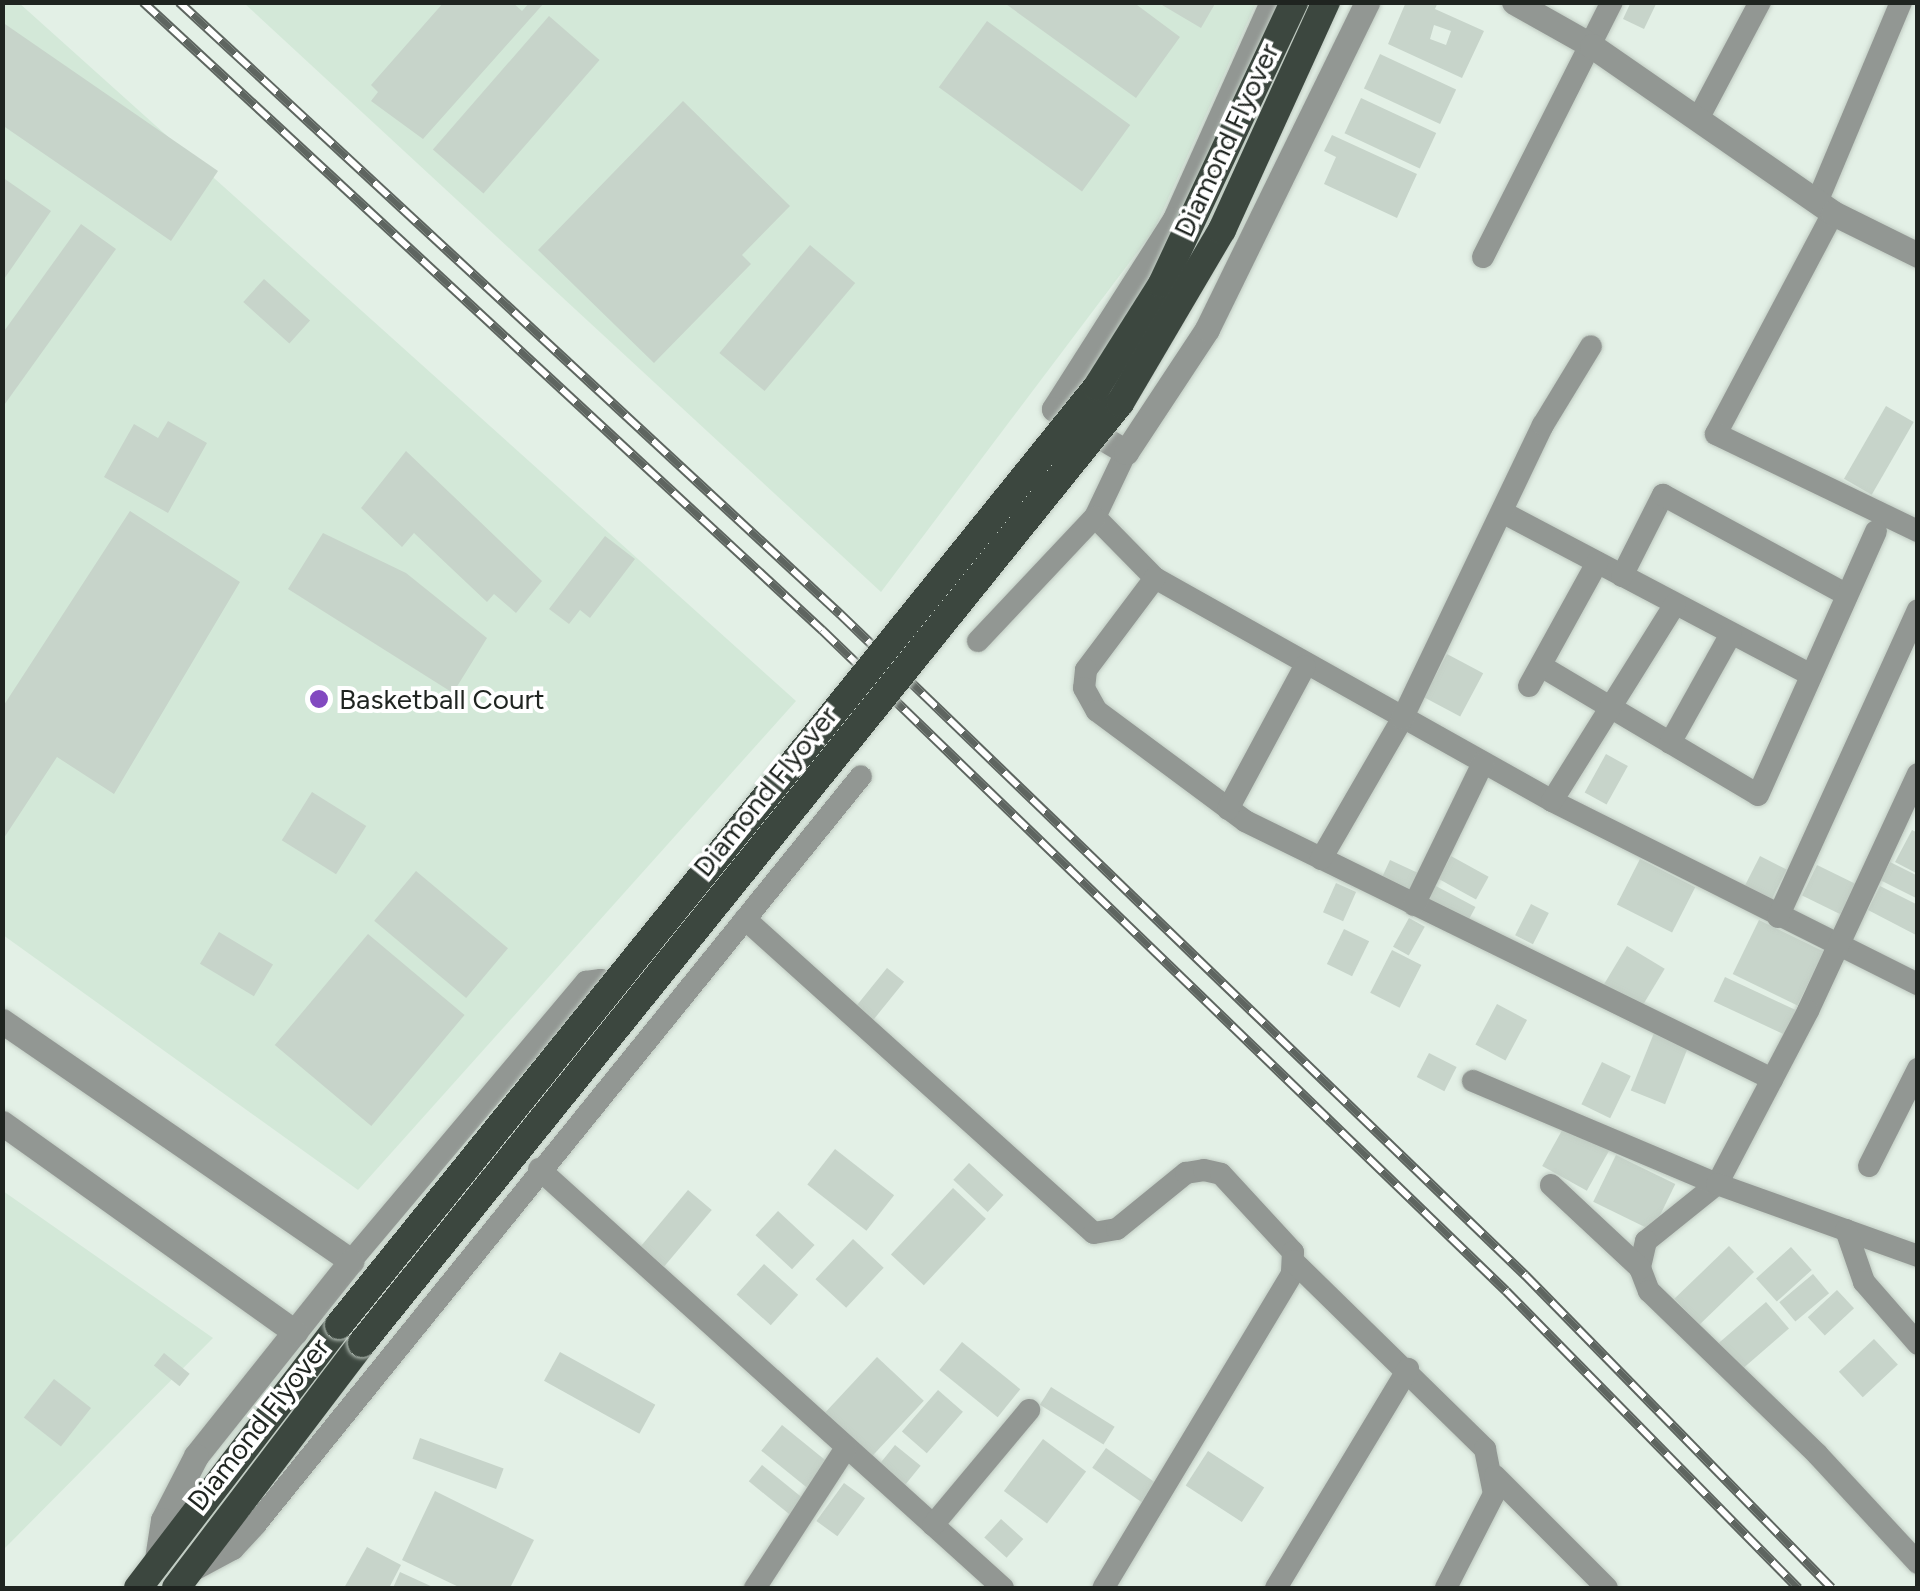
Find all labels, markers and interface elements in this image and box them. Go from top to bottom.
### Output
street label: Diamond Flyover [1166,38,1286,242]
place label: Basketball Court [339,682,545,716]
marker: Basketball Court [308,688,330,710]
street label: Diamond Flyover [686,699,844,883]
street label: Diamond Flyover [180,1331,336,1517]

